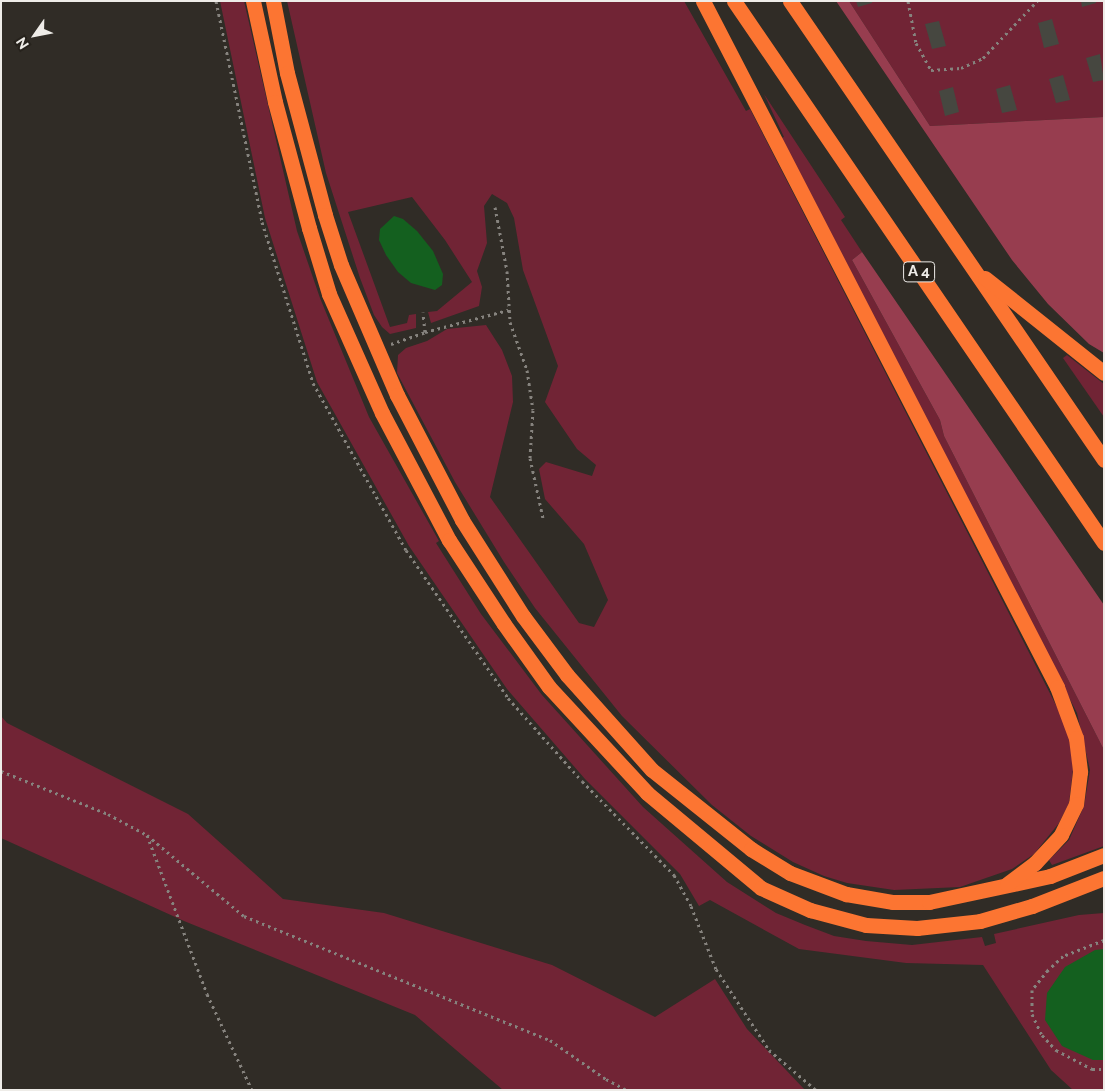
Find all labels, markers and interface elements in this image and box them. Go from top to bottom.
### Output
north arrow [10,10,60,60]
text: N [13,34,32,52]
road number: A 4 [903,260,935,284]

